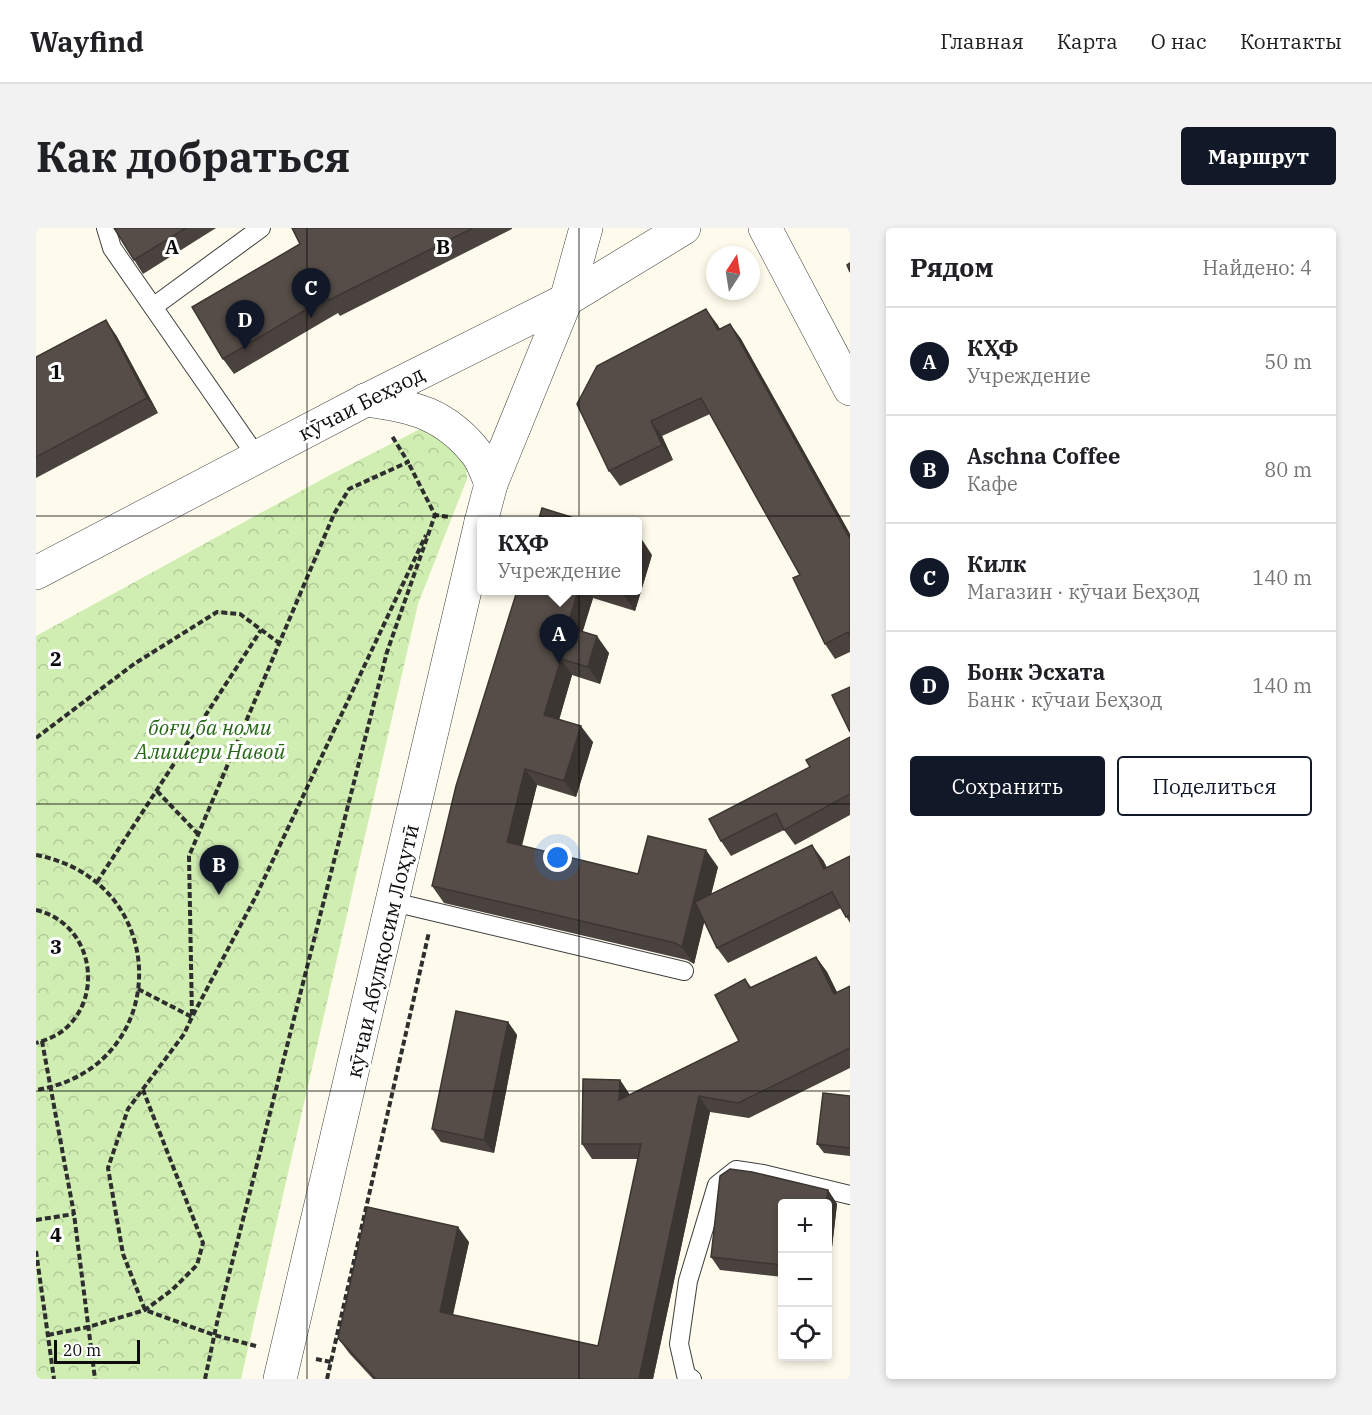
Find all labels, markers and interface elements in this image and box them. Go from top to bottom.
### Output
text: Wayfind [30,23,144,60]
text: Главная [940,27,1024,55]
text: Карта [1057,27,1118,55]
text: О нас [1151,27,1207,55]
text: Контакты [1240,27,1342,55]
button: Маршрут [1181,127,1336,185]
text: Как добраться [36,129,350,184]
text: A [165,233,179,260]
text: B [436,233,450,260]
north arrow [706,246,760,300]
text: Рядом [910,250,994,284]
text: Найдено: 4 [1203,254,1312,281]
pin: C [292,268,330,318]
pin: D [226,300,264,350]
text: КҲФ [967,333,1019,362]
text: A [923,348,936,375]
text: 50 m [1264,348,1312,375]
text: 1 [50,358,62,385]
street label: кӯчаи Беҳзод [293,359,429,447]
text: Учреждение [967,362,1091,389]
text: Aschna Coffee [967,441,1120,470]
text: B [922,456,937,483]
text: 80 m [1264,456,1312,483]
text: Кафе [967,470,1018,497]
popup [477,517,642,595]
text: КҲФ [498,528,549,557]
text: Килк [967,549,1026,578]
text: Учреждение [498,557,621,584]
text: C [923,564,936,591]
text: 140 m [1252,564,1312,591]
text: Магазин · кӯчаи Беҳзод [967,578,1200,605]
pin: A [540,614,578,664]
text: 2 [50,645,62,672]
text: Бонк Эсхата [967,657,1105,686]
text: D [922,672,937,699]
text: 140 m [1252,672,1312,699]
text: Банк · кӯчаи Беҳзод [967,686,1162,713]
park label: боғи ба номи Алишери Навоӣ [133,713,285,765]
button: Сохранить [910,756,1105,816]
button: Поделиться [1117,756,1312,816]
street label: кӯчаи Абулқосим Лоҳутӣ [339,821,425,1081]
your location [543,843,572,872]
pin: B [200,846,238,895]
text: 3 [50,933,62,960]
map controls [778,1199,832,1361]
button: + [778,1199,832,1253]
text: 4 [50,1221,62,1248]
button: − [778,1253,832,1307]
button: locate [778,1307,832,1361]
scale bar [54,1337,140,1364]
text: 20 m [63,1340,101,1360]

